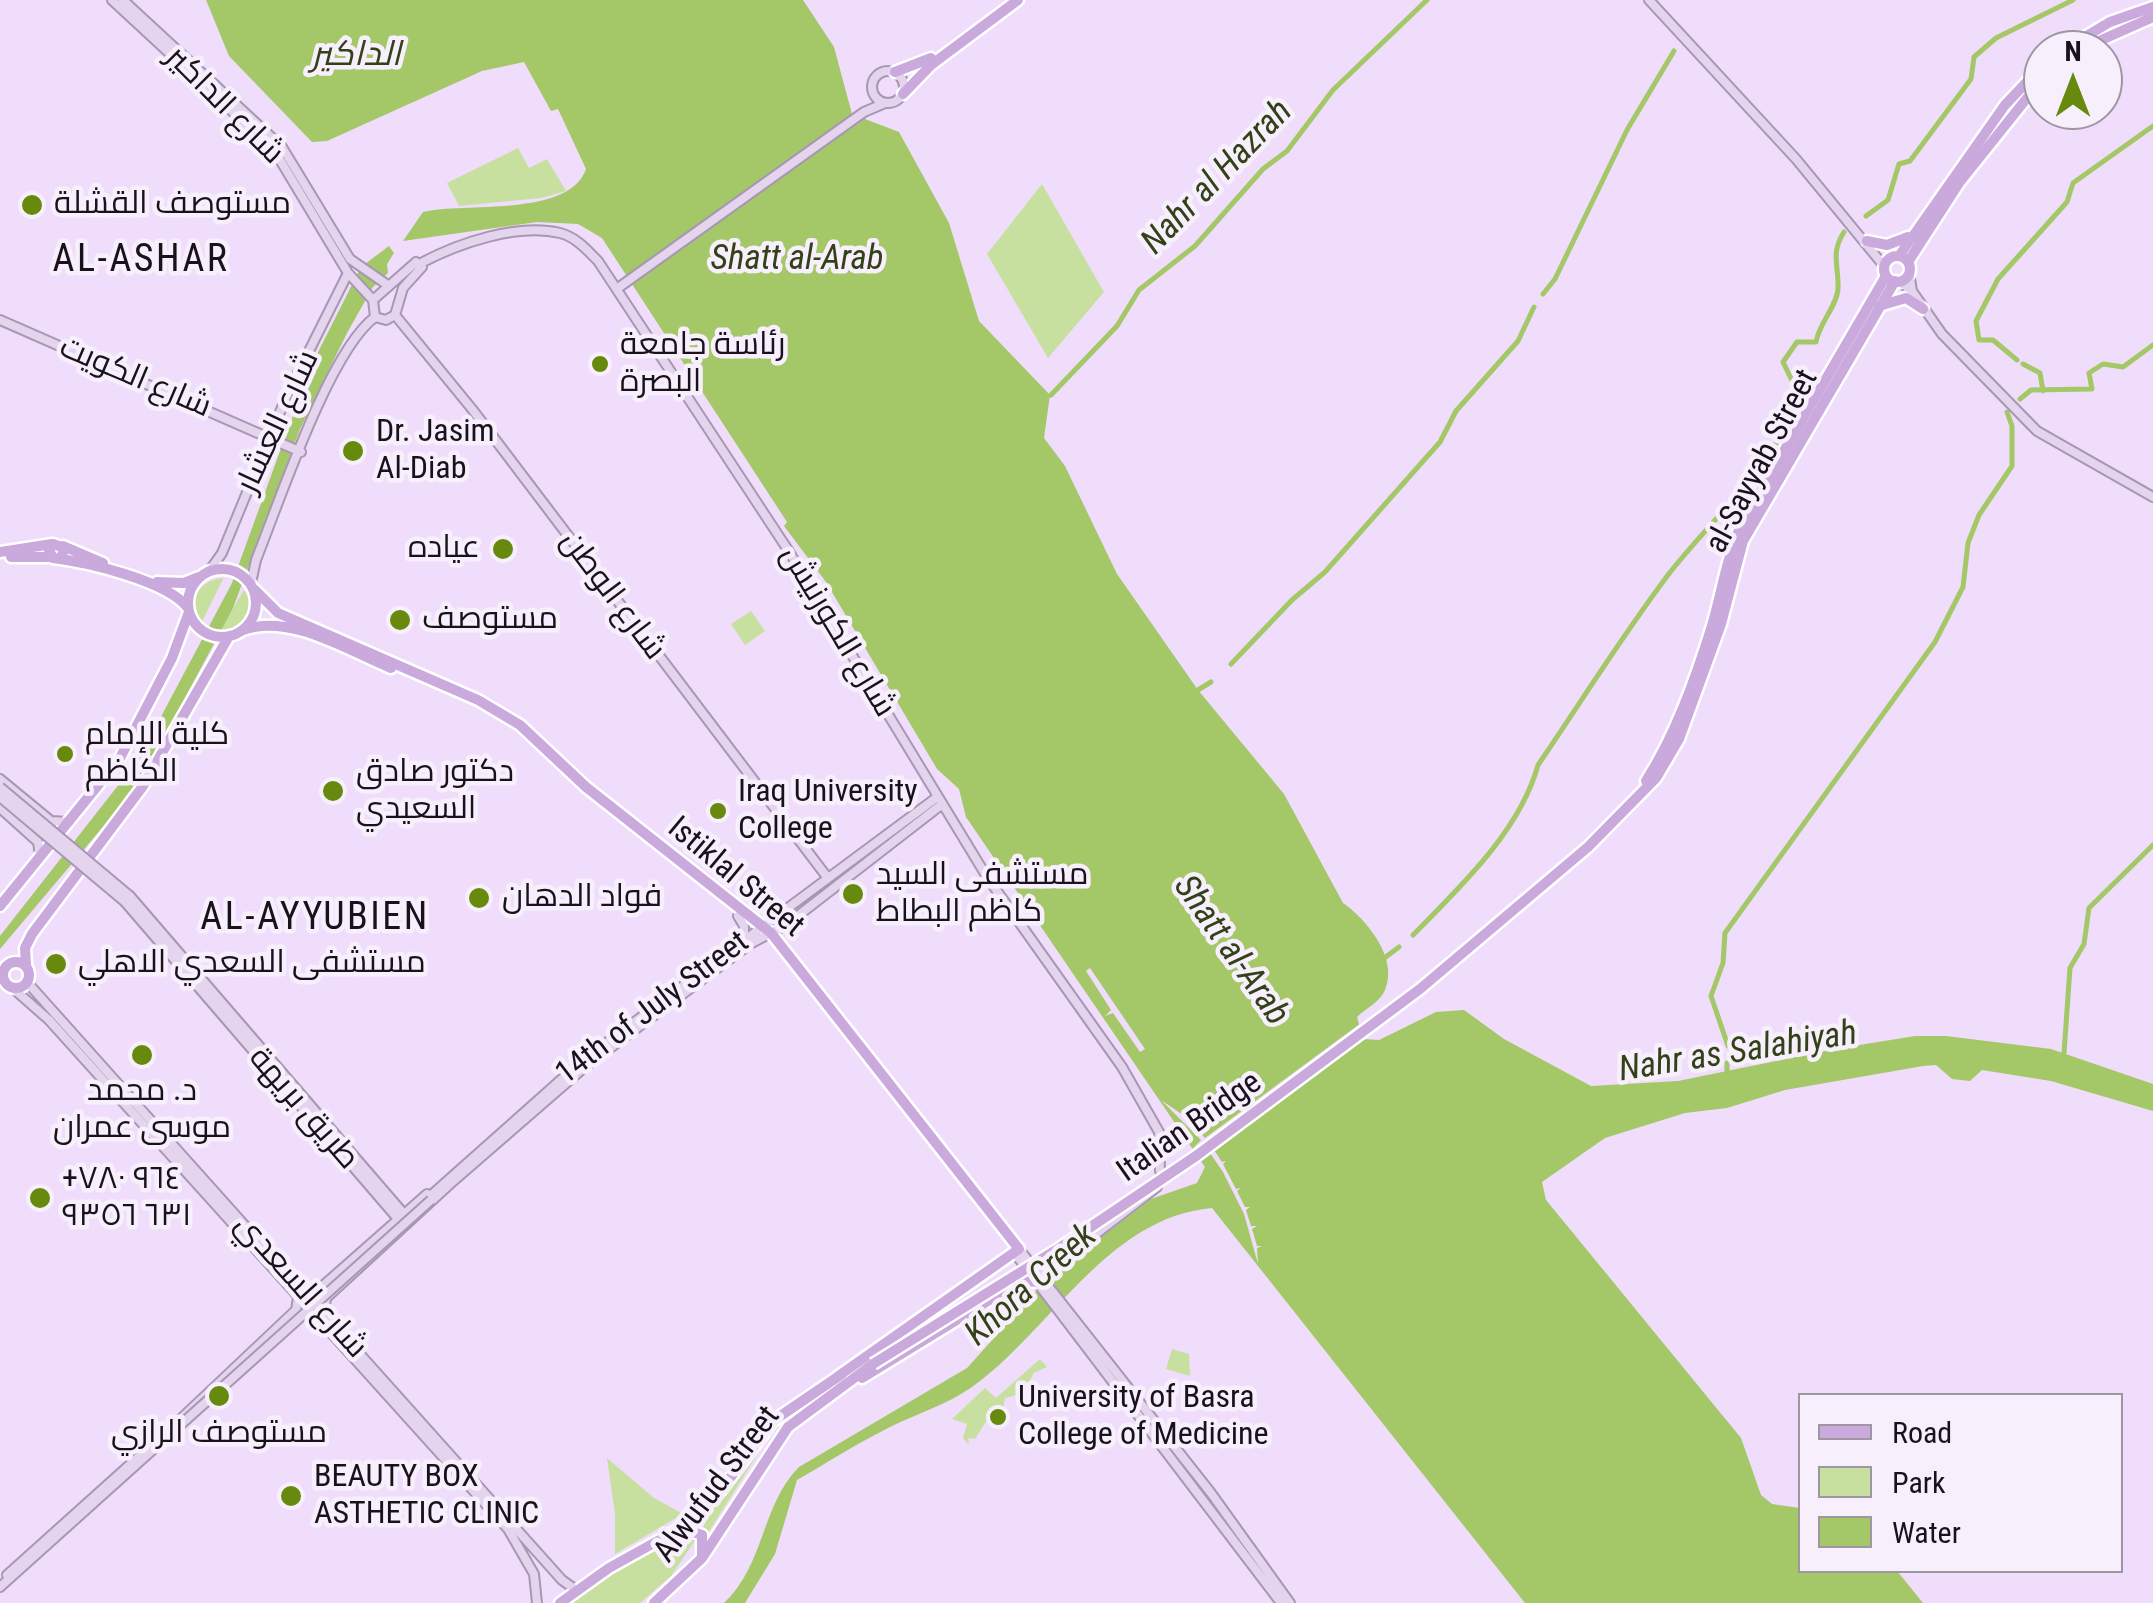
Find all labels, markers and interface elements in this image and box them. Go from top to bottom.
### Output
north arrow [2023,30,2123,130]
water label: الداكير [311,35,401,77]
text: N [2064,35,2082,68]
street label: شارع الداكير [157,39,291,173]
water label: Nahr al Hazrah [1134,92,1302,264]
place label: مستوصف القشلة [54,186,291,224]
marker: مستوصف القشلة [19,192,45,218]
district label: AL-ASHAR [52,238,230,284]
water label: Shatt al-Arab [710,239,884,281]
place label: رئاسة جامعة البصرة [620,327,785,402]
street label: شارع الكويت [53,329,217,427]
street label: شارع العشار [229,345,329,499]
marker: رئاسة جامعة البصرة [589,353,611,375]
street label: al-Sayyab Street [1699,364,1827,560]
place label: Dr. Jasim Al-Diab [376,414,495,489]
marker: Dr. Jasim Al-Diab [340,438,366,464]
street label: شارع الوطن [551,524,673,668]
place label: عياده [408,530,480,568]
marker: عياده [490,536,516,562]
street label: شارع الكورنيش [771,540,903,724]
place label: مستوصف [422,601,558,639]
marker: مستوصف [387,607,413,633]
place label: كلية الإمام الكاظم [85,717,229,792]
marker: كلية الإمام الكاظم [54,743,76,765]
place label: دكتور صادق السعيدي [356,754,514,829]
place label: Iraq University College [738,774,918,849]
marker: دكتور صادق السعيدي [320,778,346,804]
marker: Iraq University College [707,800,729,822]
street label: Istiklal Street [659,810,811,946]
place label: مستشفى السيد كاظم البطاط [876,857,1089,932]
water label: Shatt al-Arab [1163,868,1297,1034]
place label: فواد الدهان [502,879,662,917]
marker: مستشفى السيد كاظم البطاط [840,881,866,907]
marker: فواد الدهان [466,885,492,911]
district label: AL-AYYUBIEN [200,896,430,942]
street label: 14th of July Street [549,924,757,1094]
place label: مستشفى السعدي الاهلي [78,945,426,983]
marker: مستشفى السعدي الاهلي [43,951,69,977]
water label: Nahr as Salahiyah [1616,1013,1860,1093]
street label: طريق بريهة [240,1040,366,1178]
marker: د. محمد موسى عمران [129,1042,155,1068]
street label: Italian Bridge [1111,1064,1269,1192]
place label: د. محمد موسى عمران [53,1073,231,1148]
place label: +٩٦٤ ٧٨٠ ٦٣١ ٩٣٥٦ [62,1161,192,1236]
marker: +٩٦٤ ٧٨٠ ٦٣١ ٩٣٥٦ [27,1185,53,1211]
street label: شارع السعدي [225,1207,375,1367]
water label: Khora Creek [958,1216,1106,1356]
place label: University of Basra College of Medicine [1018,1380,1269,1455]
marker: مستوصف الرازي [206,1383,232,1409]
legend [1798,1393,2123,1573]
street label: Alwufud Street [647,1399,789,1571]
marker: University of Basra College of Medicine [987,1406,1009,1428]
place label: مستوصف الرازي [111,1415,327,1453]
text: Road [1892,1415,1952,1450]
place label: BEAUTY BOX ASTHETIC CLINIC [314,1459,539,1534]
text: Park [1892,1465,1946,1500]
marker: BEAUTY BOX ASTHETIC CLINIC [278,1483,304,1509]
text: Water [1892,1515,1961,1550]

